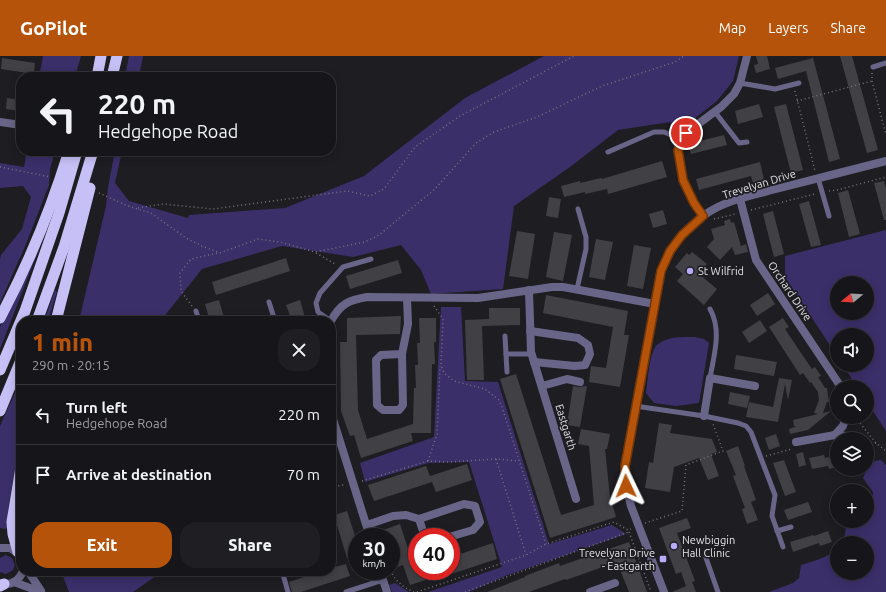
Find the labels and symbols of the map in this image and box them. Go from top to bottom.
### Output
pin [669,116,703,150]
street label: Trevelyan Drive [721,167,797,201]
street label: Orchard Drive [766,259,814,323]
place label: St Wilfrid [698,265,744,277]
marker: St Wilfrid [685,266,695,276]
north arrow [830,276,874,320]
street label: Eastgarth [553,402,579,452]
position arrow [605,465,647,507]
speed limit sign: 40 [408,528,460,580]
place label: Newbiggin Hall Clinic [682,534,735,559]
marker: Newbiggin Hall Clinic [669,541,679,551]
place label: Trevelyan Drive - Eastgarth [579,547,655,572]
marker: Trevelyan Drive - Eastgarth [658,554,668,564]

